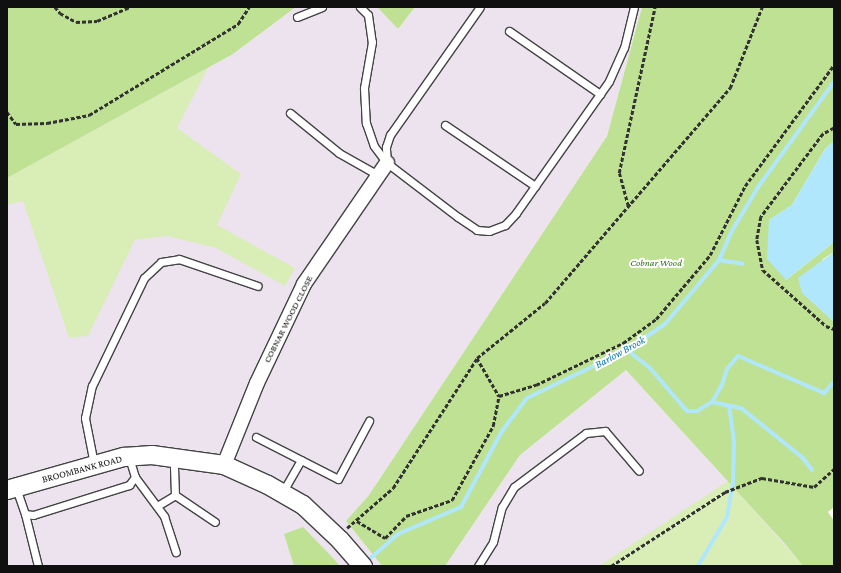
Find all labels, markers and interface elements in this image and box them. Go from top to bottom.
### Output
park label: Cobnar Wood [630,257,682,269]
street label: COBNAR WOOD CLOSE [261,273,315,365]
water label: Barlow Brook [593,333,647,371]
street label: BROOMBANK ROAD [41,453,123,485]

